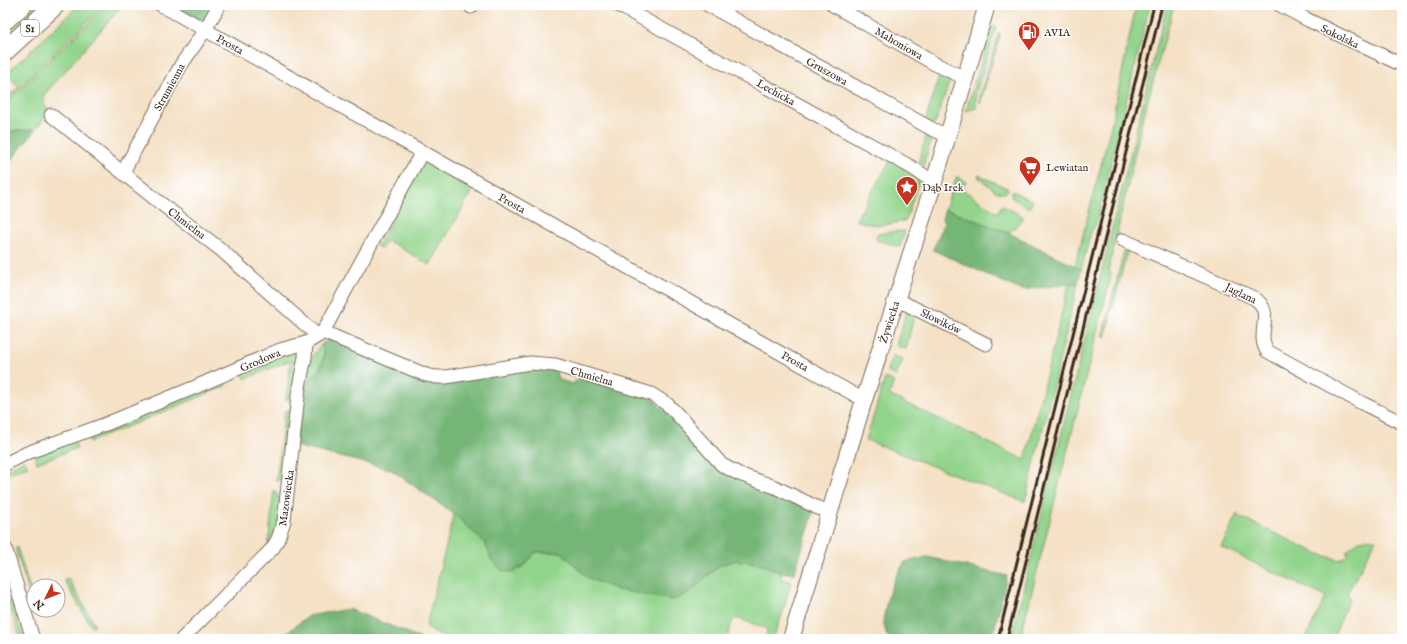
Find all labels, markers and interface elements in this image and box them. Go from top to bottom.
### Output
fuel station icon: AVIA [1016,19,1042,52]
road number: S1 [21,20,39,36]
street label: Sokolska [1318,22,1361,52]
street label: Mahoniowa [872,24,925,63]
place label: AVIA [1043,26,1071,40]
street label: Prosta [214,32,246,58]
street label: Gruszowa [803,55,850,89]
street label: Strumienna [151,61,189,114]
street label: Lechicka [754,77,797,109]
supermarket icon: Lewiatan [1017,154,1043,187]
place label: Lewiatan [1046,161,1088,175]
place icon: Dąb Irek [894,174,920,207]
place label: Dąb Irek [922,181,964,195]
street label: Prosta [496,191,528,217]
street label: Chmielna [165,205,208,243]
street label: Jaglana [1221,279,1259,308]
street label: Żywiecka [877,299,903,345]
street label: Słowików [918,306,964,338]
street label: Grodowa [238,346,283,376]
street label: Prosta [779,349,811,375]
street label: Chmielna [569,364,615,390]
street label: Mazowiecka [276,469,298,527]
north arrow [26,578,66,618]
text: N [31,596,48,613]

